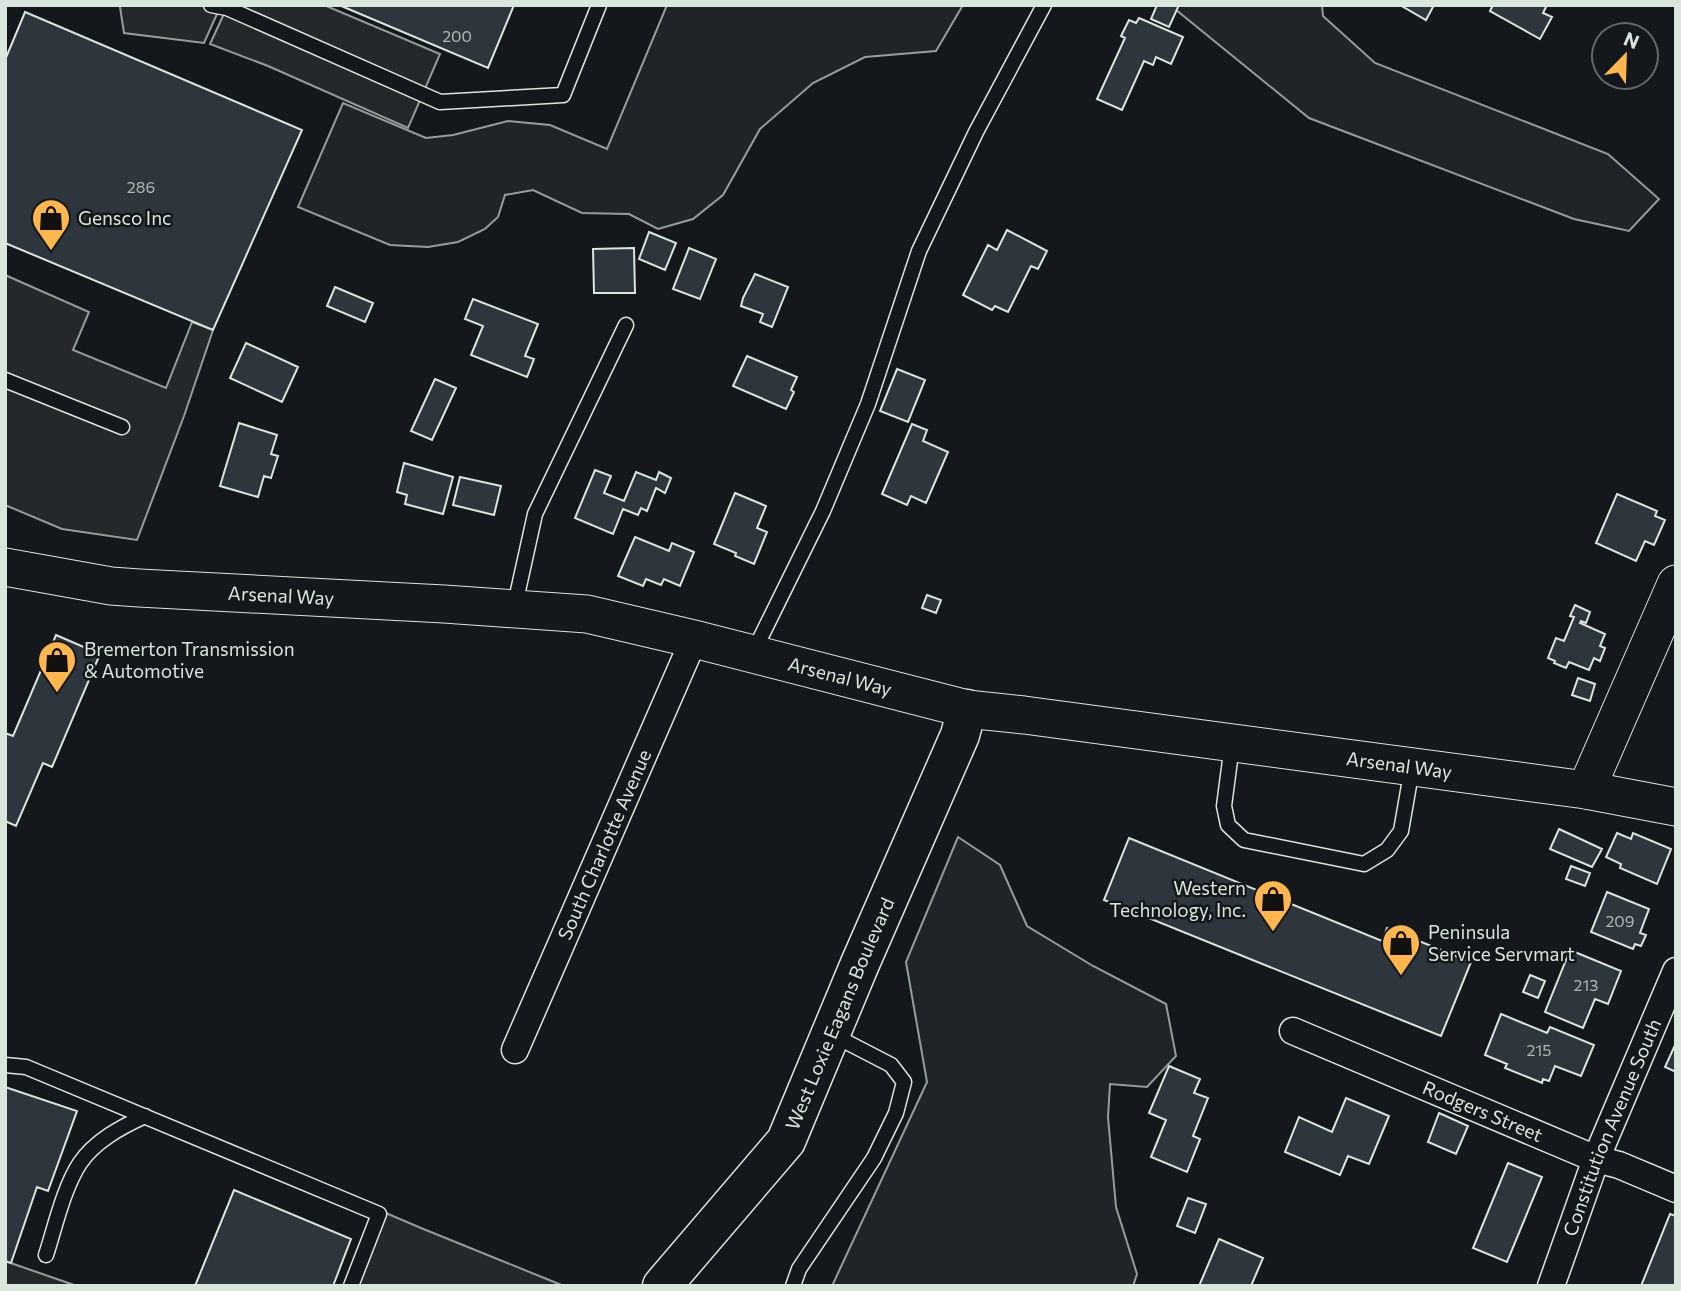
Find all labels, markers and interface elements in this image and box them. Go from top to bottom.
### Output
north arrow [1590,21,1660,91]
house number: 200 [442,26,472,45]
text: N [1621,27,1643,53]
house number: 286 [127,177,155,196]
shop icon: Gensco Inc [30,197,72,252]
place label: Gensco Inc [78,206,171,229]
street label: Arsenal Way [227,581,335,609]
place label: Bremerton Transmission & Automotive [84,637,295,682]
shop icon: Bremerton Transmission & Automotive [36,639,78,694]
street label: Arsenal Way [786,652,895,700]
street label: South Charlotte Avenue [552,746,656,943]
street label: Arsenal Way [1345,746,1454,783]
place label: Western Technology, Inc. [1109,876,1246,921]
shop icon: Western Technology, Inc. [1252,878,1294,933]
street label: West Loxie Eagans Boulevard [780,894,899,1133]
house number: 209 [1606,911,1634,930]
place label: Peninsula Service Servmart [1428,920,1575,965]
shop icon: Peninsula Service Servmart [1380,922,1422,977]
house number: 213 [1574,975,1598,994]
street label: Constitution Avenue South [1558,1015,1665,1239]
house number: 215 [1527,1040,1551,1059]
street label: Rodgers Street [1420,1075,1547,1146]

